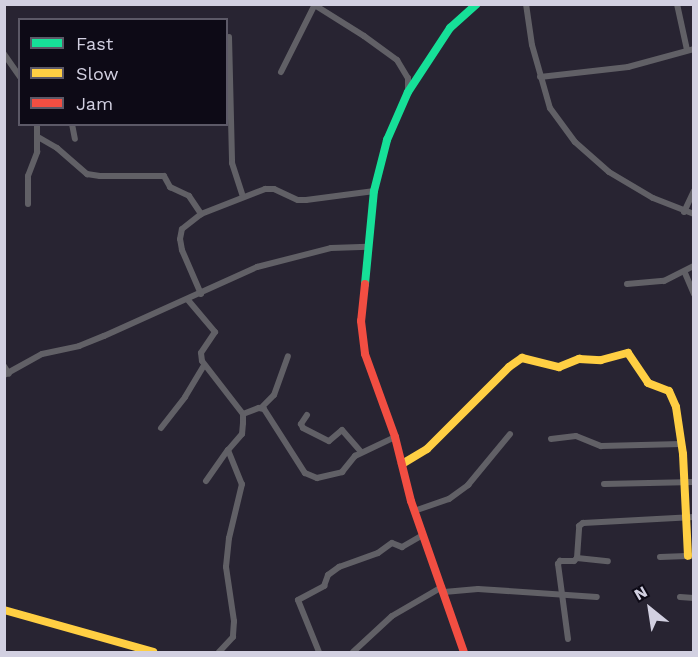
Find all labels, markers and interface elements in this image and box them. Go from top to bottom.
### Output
legend [18,18,228,126]
text: Fast [76,33,113,54]
text: Slow [76,63,119,84]
text: Jam [76,93,113,114]
north arrow [620,579,680,639]
text: N [631,582,651,604]

